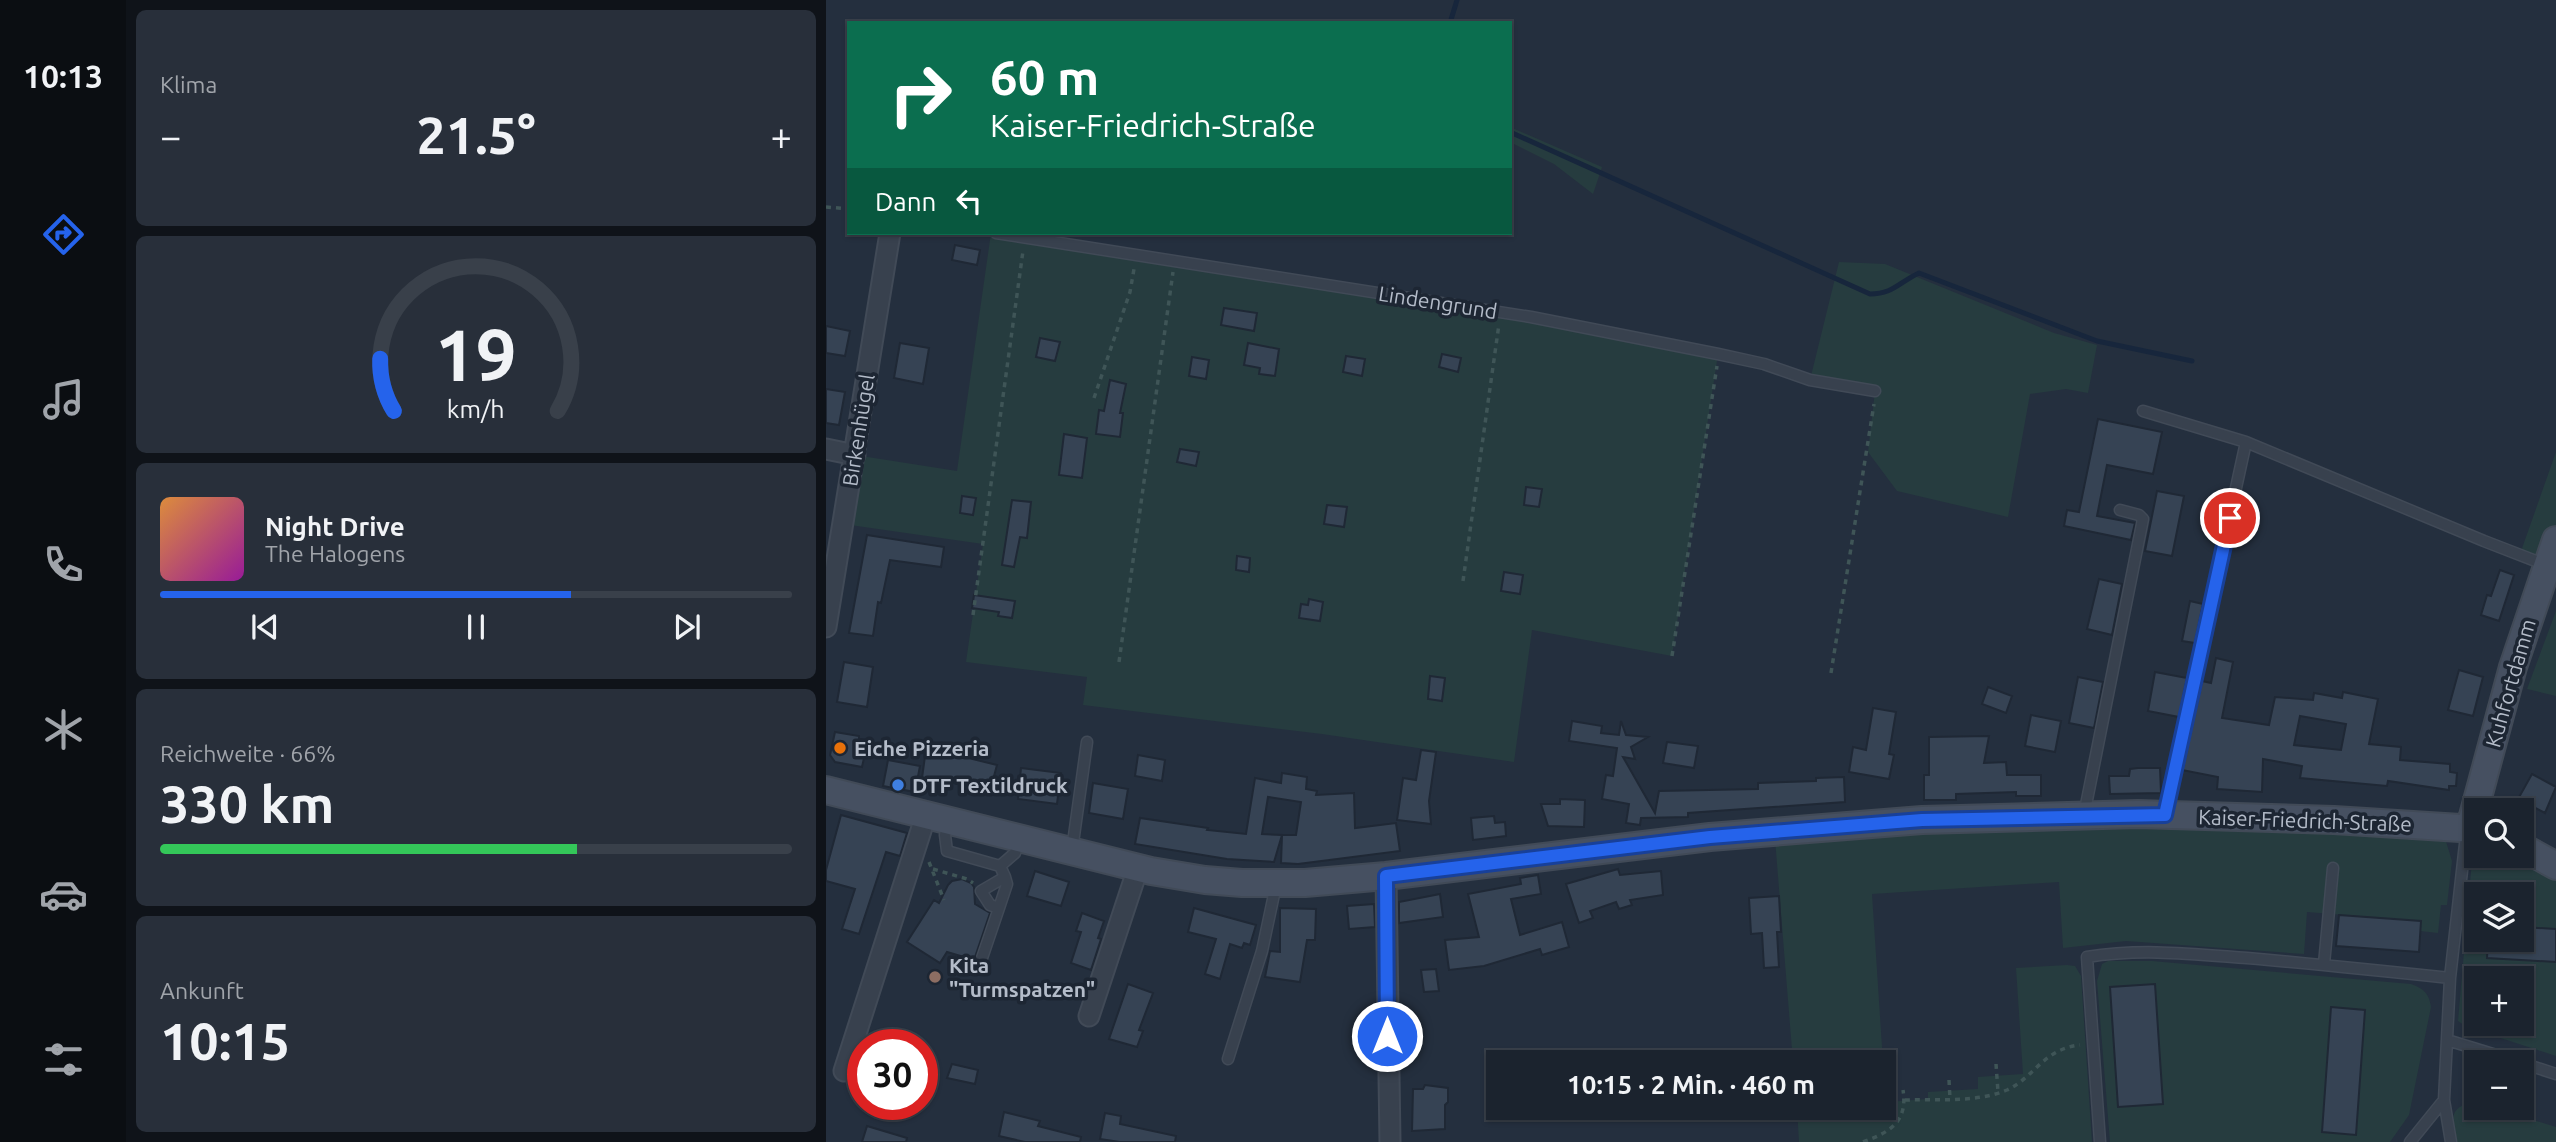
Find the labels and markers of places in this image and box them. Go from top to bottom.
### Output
pin [2200,488,2260,548]
place label: Eiche Pizzeria [854,736,989,760]
marker: Eiche Pizzeria [832,740,848,756]
place label: DTF Textildruck [912,773,1068,797]
marker: DTF Textildruck [890,777,906,793]
place label: Kita "Turmspatzen" [949,953,1095,1001]
marker: Kita "Turmspatzen" [927,969,943,985]

